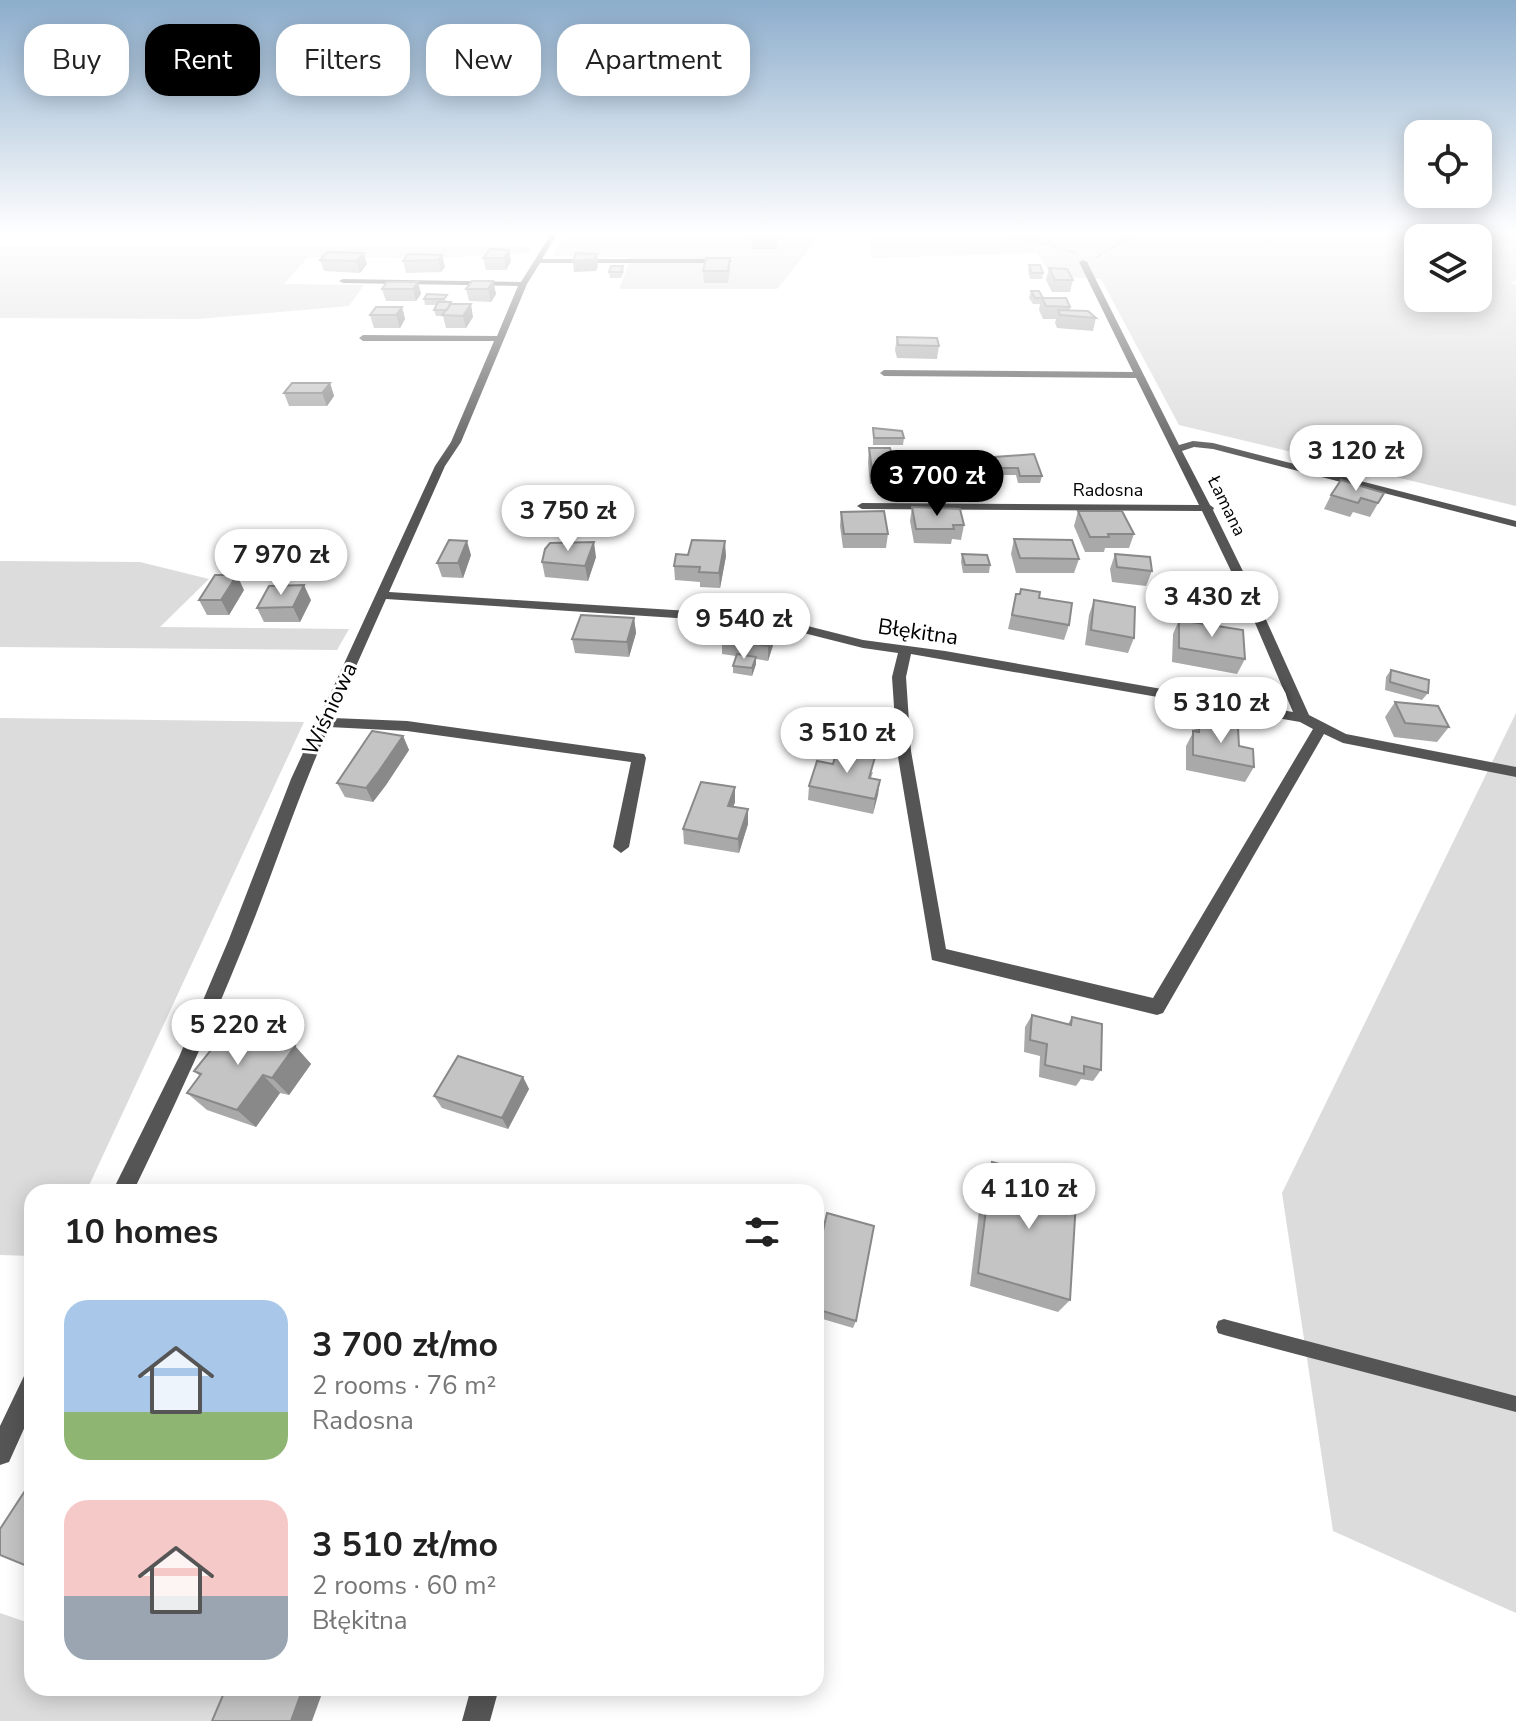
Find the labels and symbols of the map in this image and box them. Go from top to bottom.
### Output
pin: 3 120 zł [1273,425,1439,493]
pin: 3 700 zł [854,450,1020,518]
street label: Łamana [1202,471,1252,540]
street label: Radosna [1073,478,1143,502]
pin: 3 750 zł [485,485,651,553]
pin: 7 970 zł [198,529,364,597]
pin: 3 430 zł [1129,571,1295,639]
pin: 9 540 zł [661,593,827,661]
street label: Błękitna [876,612,960,652]
street label: Wiśniowa [295,658,365,760]
pin: 5 310 zł [1138,677,1304,745]
pin: 3 510 zł [764,707,930,775]
pin: 5 220 zł [155,999,321,1067]
pin: 4 110 zł [946,1163,1112,1231]

